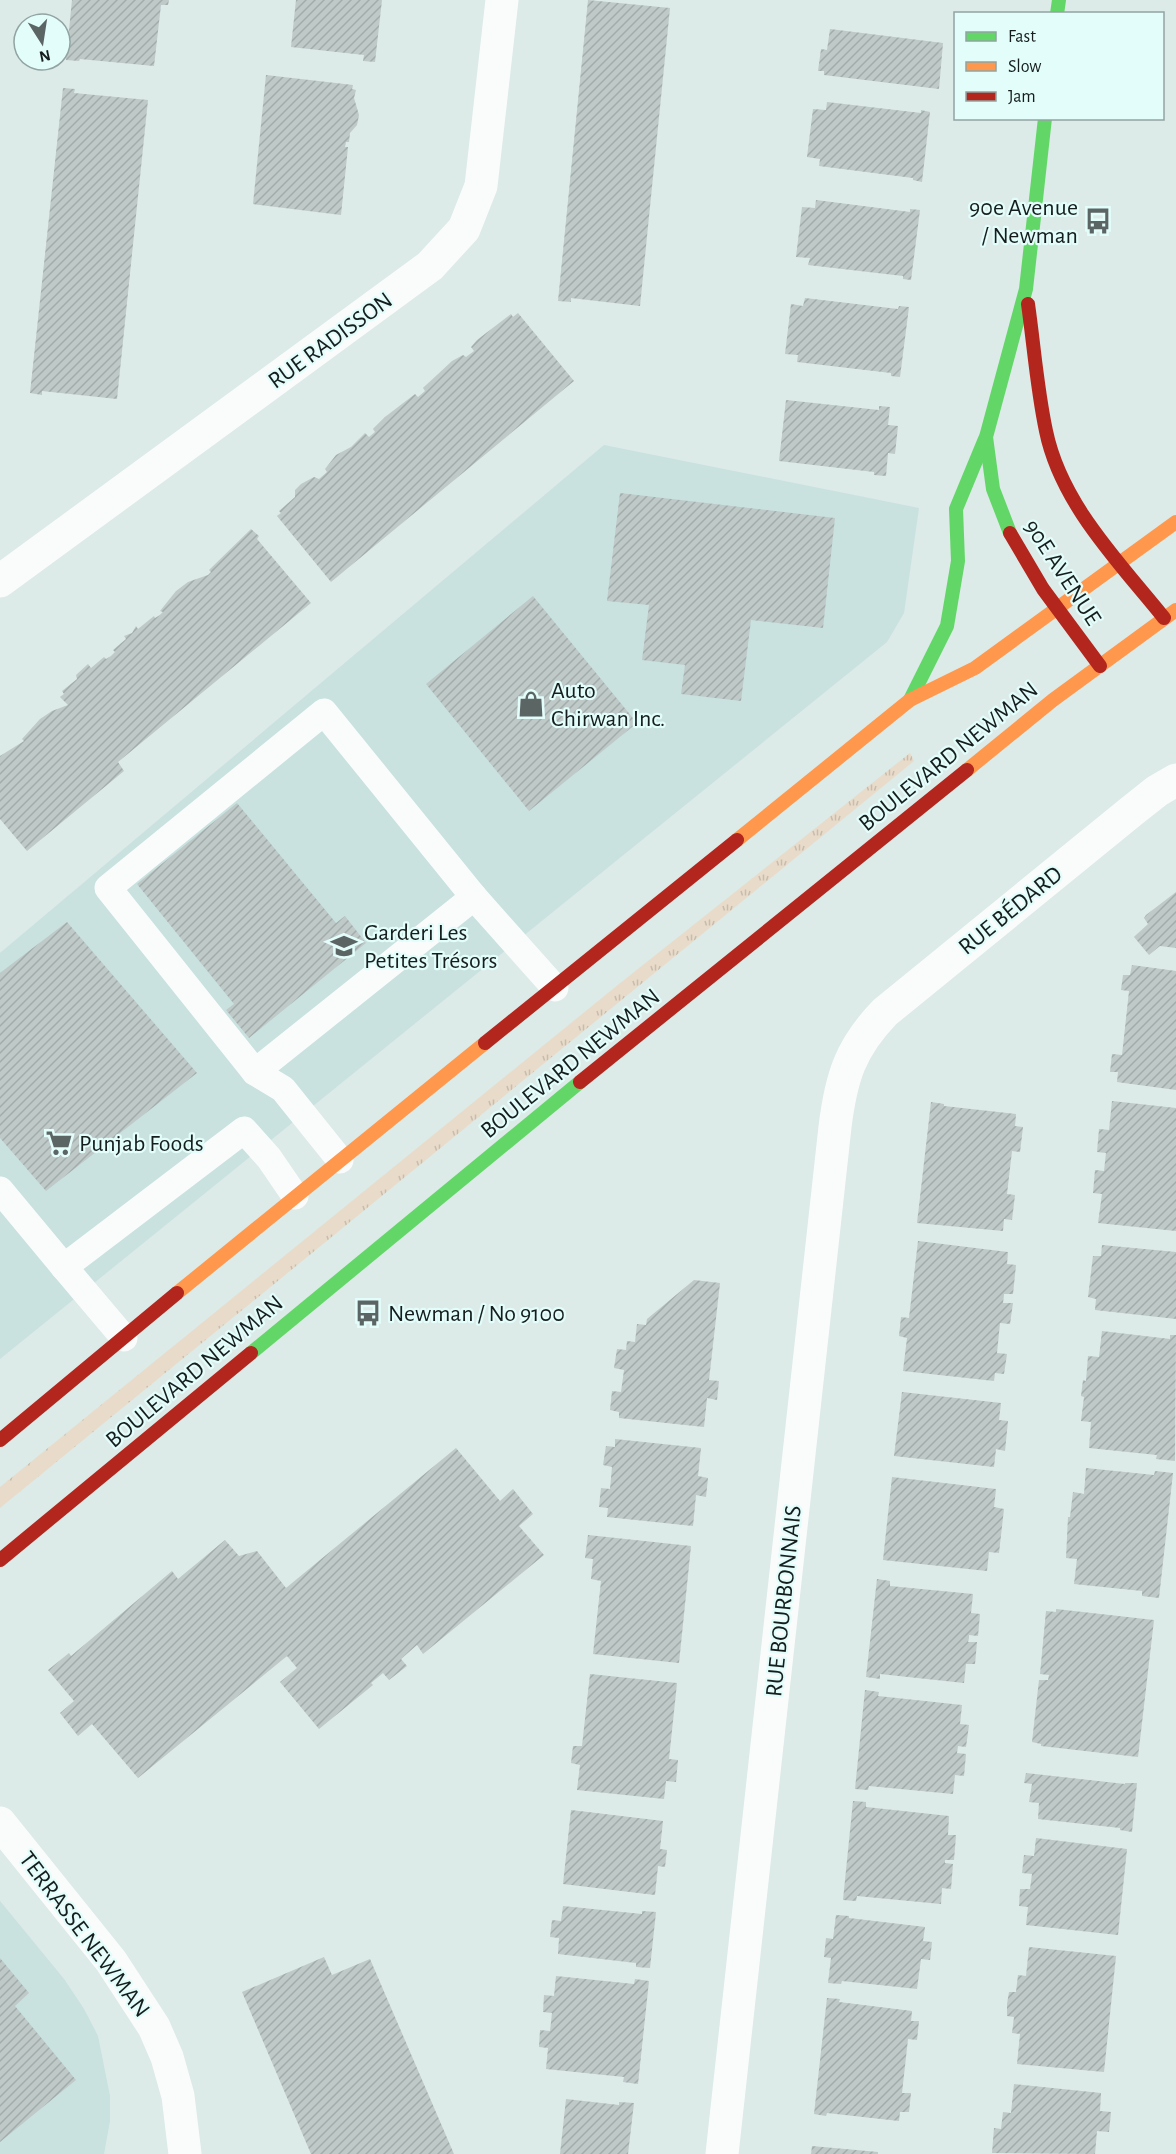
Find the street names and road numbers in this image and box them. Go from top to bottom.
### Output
street label: RUE RADISSON [264,288,397,394]
street label: 90E AVENUE [1019,515,1105,630]
street label: BOULEVARD NEWMAN [855,677,1043,836]
street label: RUE BÉDARD [953,860,1067,960]
street label: BOULEVARD NEWMAN [477,984,665,1143]
street label: BOULEVARD NEWMAN [102,1291,288,1453]
street label: RUE BOURBONNAIS [762,1504,806,1698]
street label: TERRASSE NEWMAN [14,1847,154,2022]

